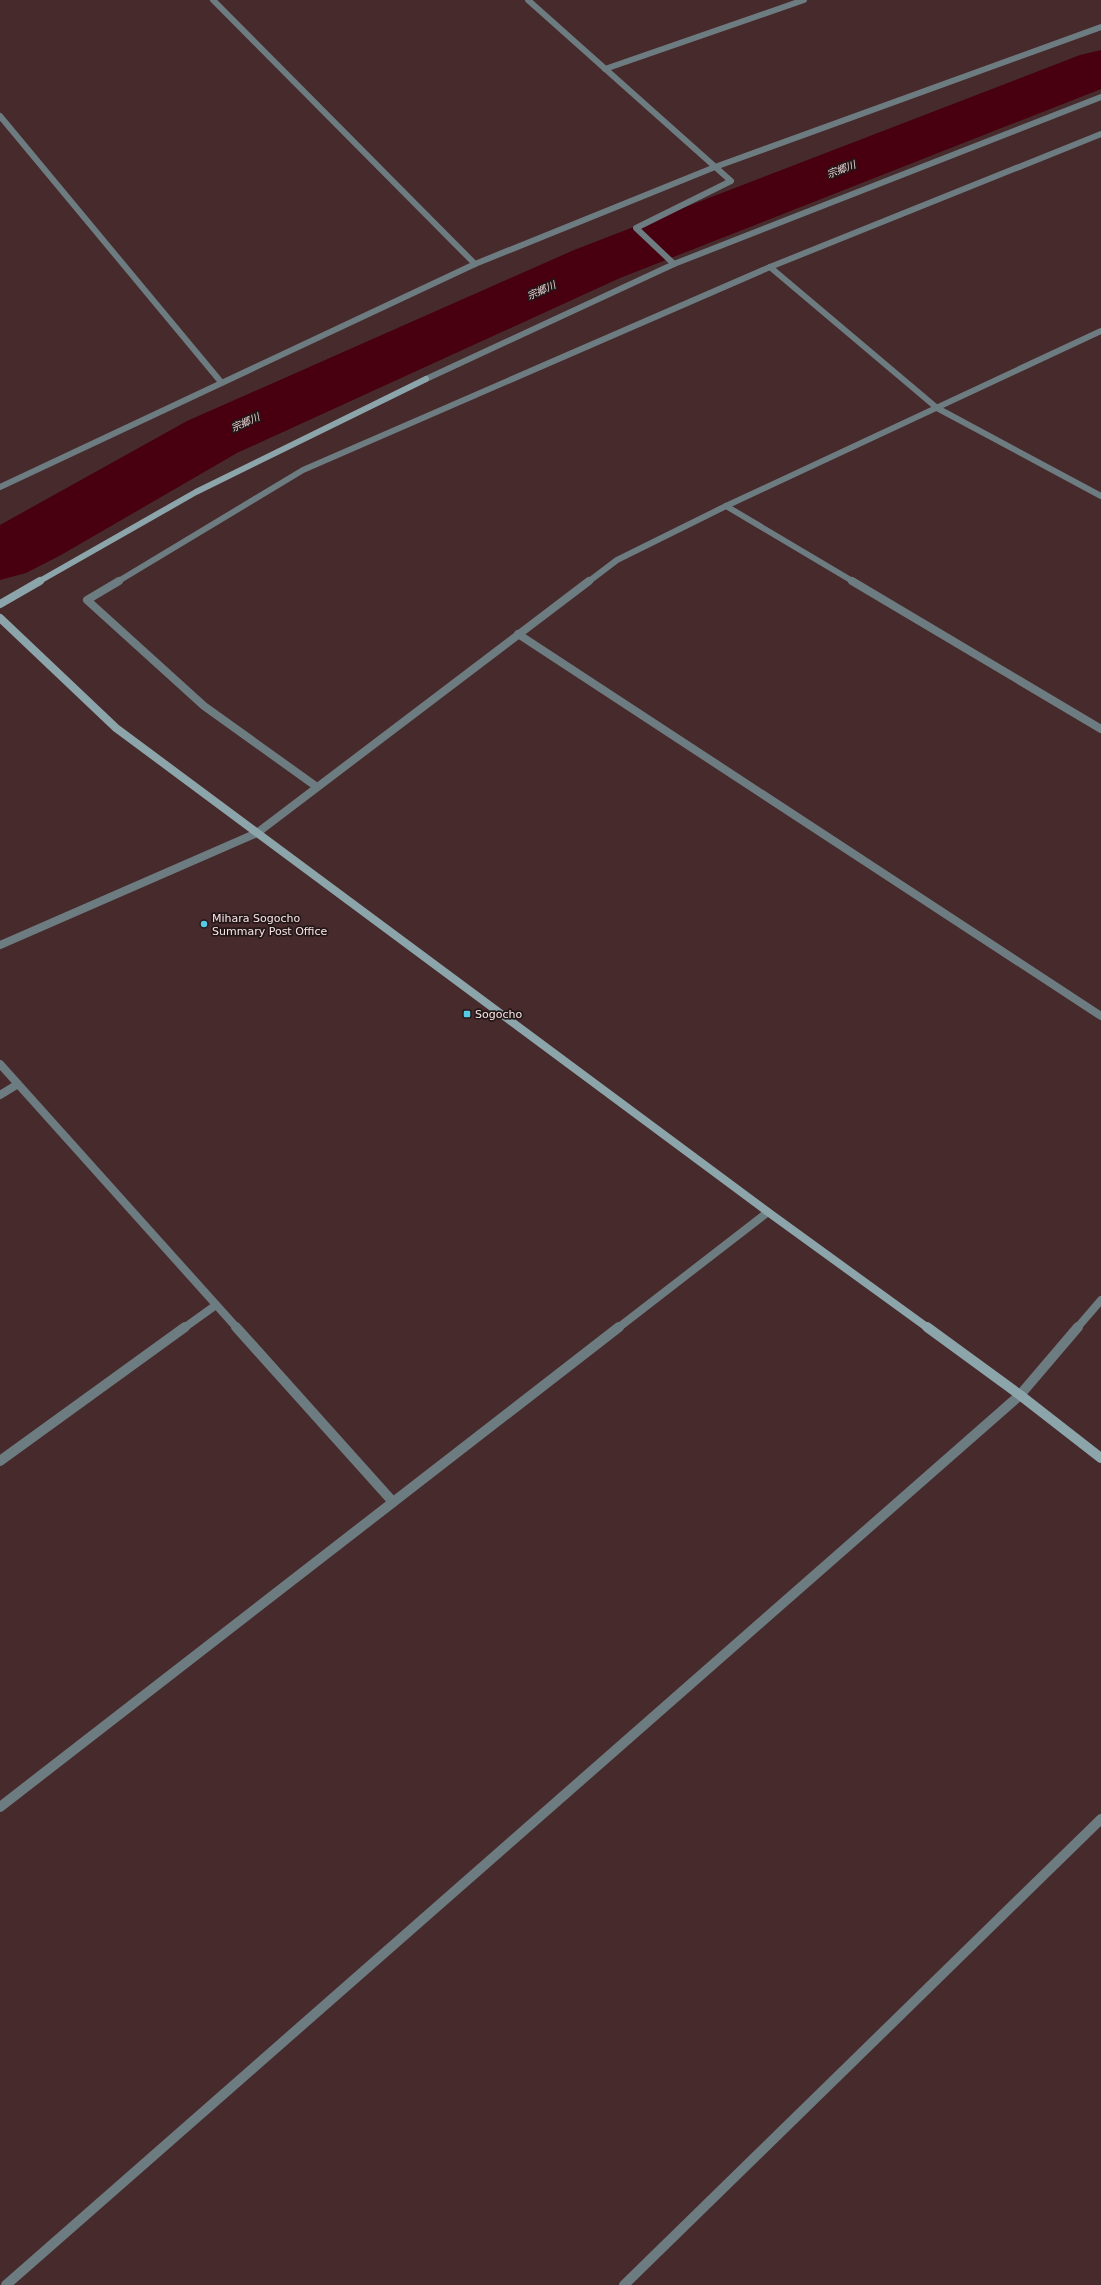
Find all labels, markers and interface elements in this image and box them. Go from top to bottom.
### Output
water label: 宗郷川 [825,159,858,180]
water label: 宗郷川 [525,279,558,302]
water label: 宗郷川 [229,411,262,434]
place label: Mihara Sogocho Summary Post Office [212,912,328,938]
marker: Mihara Sogocho Summary Post Office [199,919,209,929]
place label: Sogocho [475,1008,522,1021]
marker: Sogocho [462,1009,472,1019]

